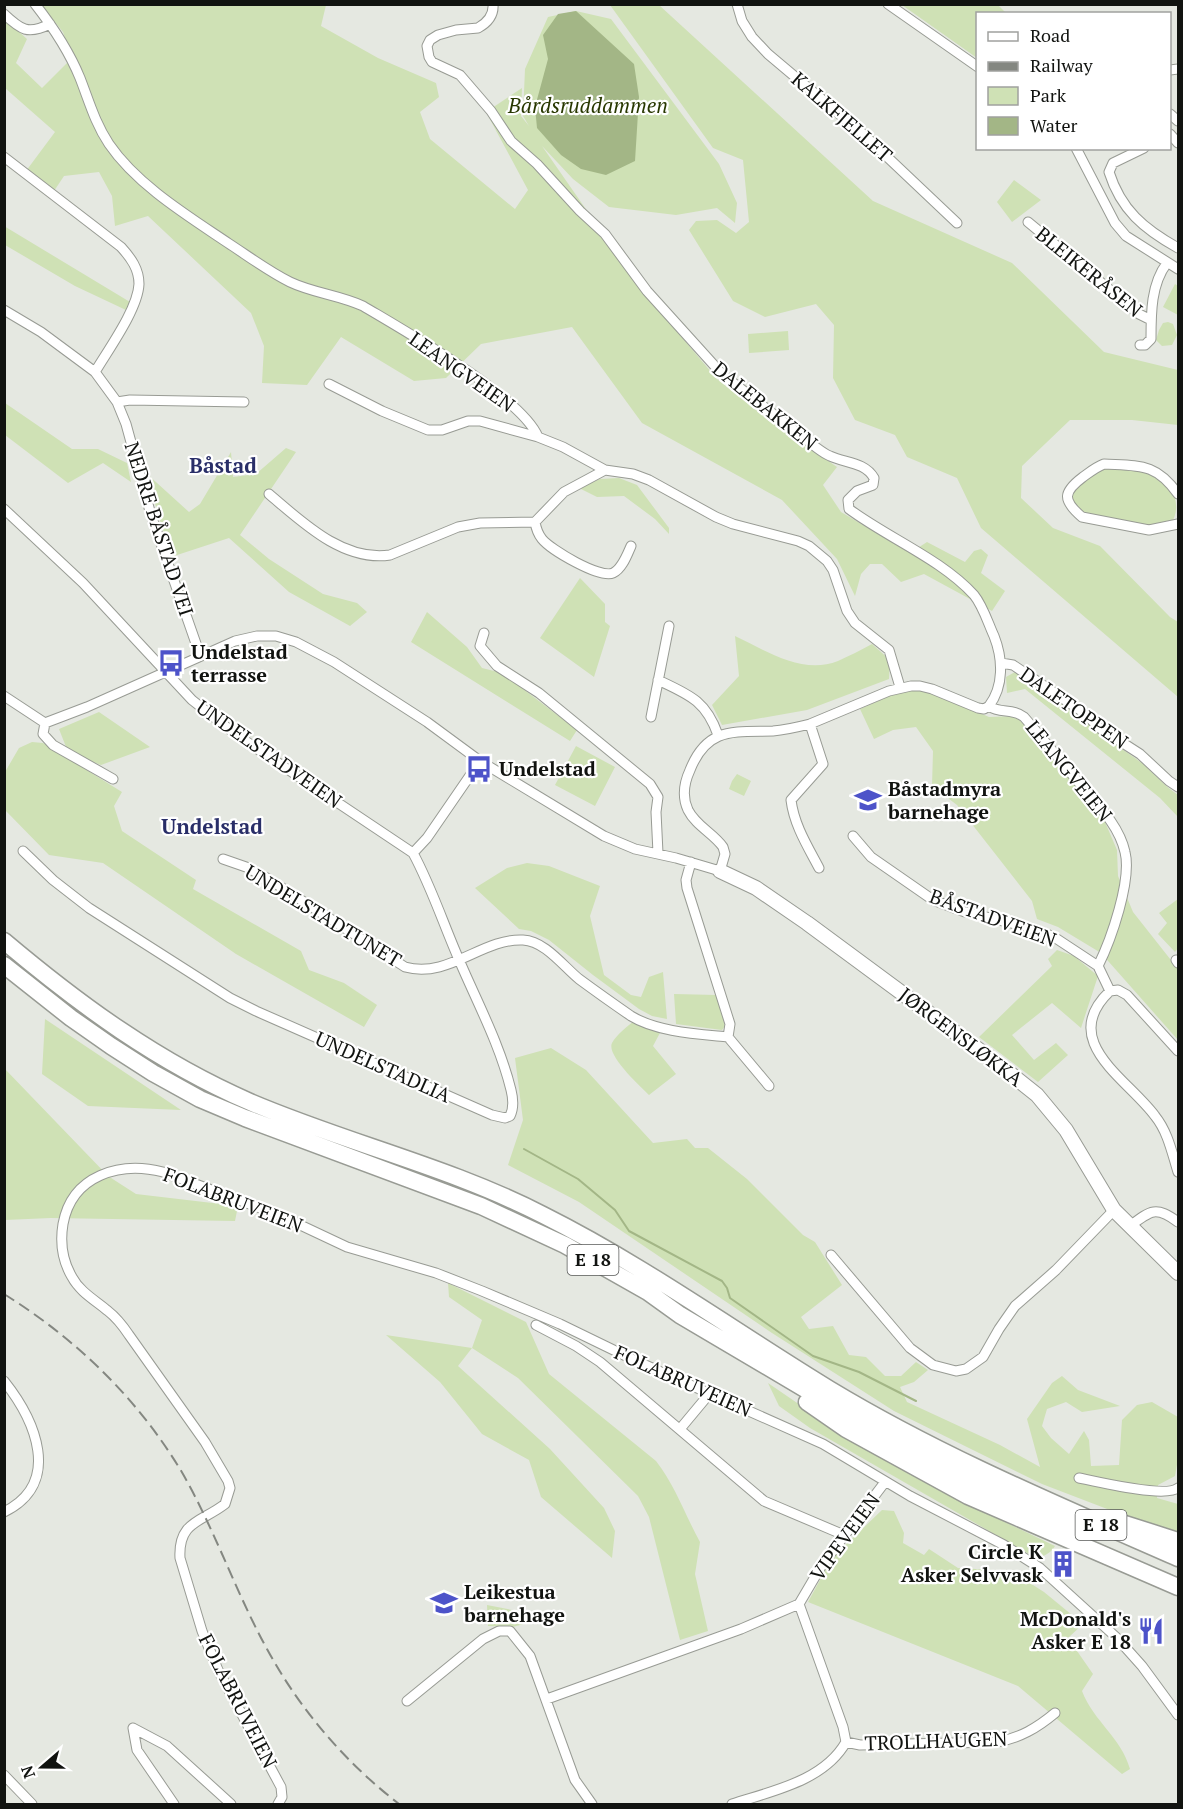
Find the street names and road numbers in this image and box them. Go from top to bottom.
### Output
street label: KALKFJELLET [786,65,898,168]
street label: BLEIKERÅSEN [1030,220,1149,323]
street label: LEANGVEIEN [404,325,521,418]
street label: DALEBAKKEN [707,355,824,456]
street label: NEDRE BÅSTAD VEI [119,438,200,619]
street label: DALETOPPEN [1015,660,1134,755]
street label: UNDELSTADVEIEN [191,693,348,814]
street label: LEANGVEIEN [1020,714,1119,827]
street label: UNDELSTADTUNET [240,858,407,973]
street label: BÅSTADVEIEN [926,882,1061,953]
street label: JØRGENSLØKKA [894,981,1029,1092]
street label: UNDELSTADLIA [311,1025,456,1109]
street label: FOLABRUVEIEN [160,1161,307,1239]
road number: E 18 [568,1245,618,1275]
street label: FOLABRUVEIEN [610,1338,756,1423]
street label: VIPEVEIEN [803,1487,886,1586]
road number: E 18 [1076,1510,1126,1540]
street label: FOLABRUVEIEN [193,1629,284,1773]
street label: TROLLHAUGEN [864,1725,1008,1756]

